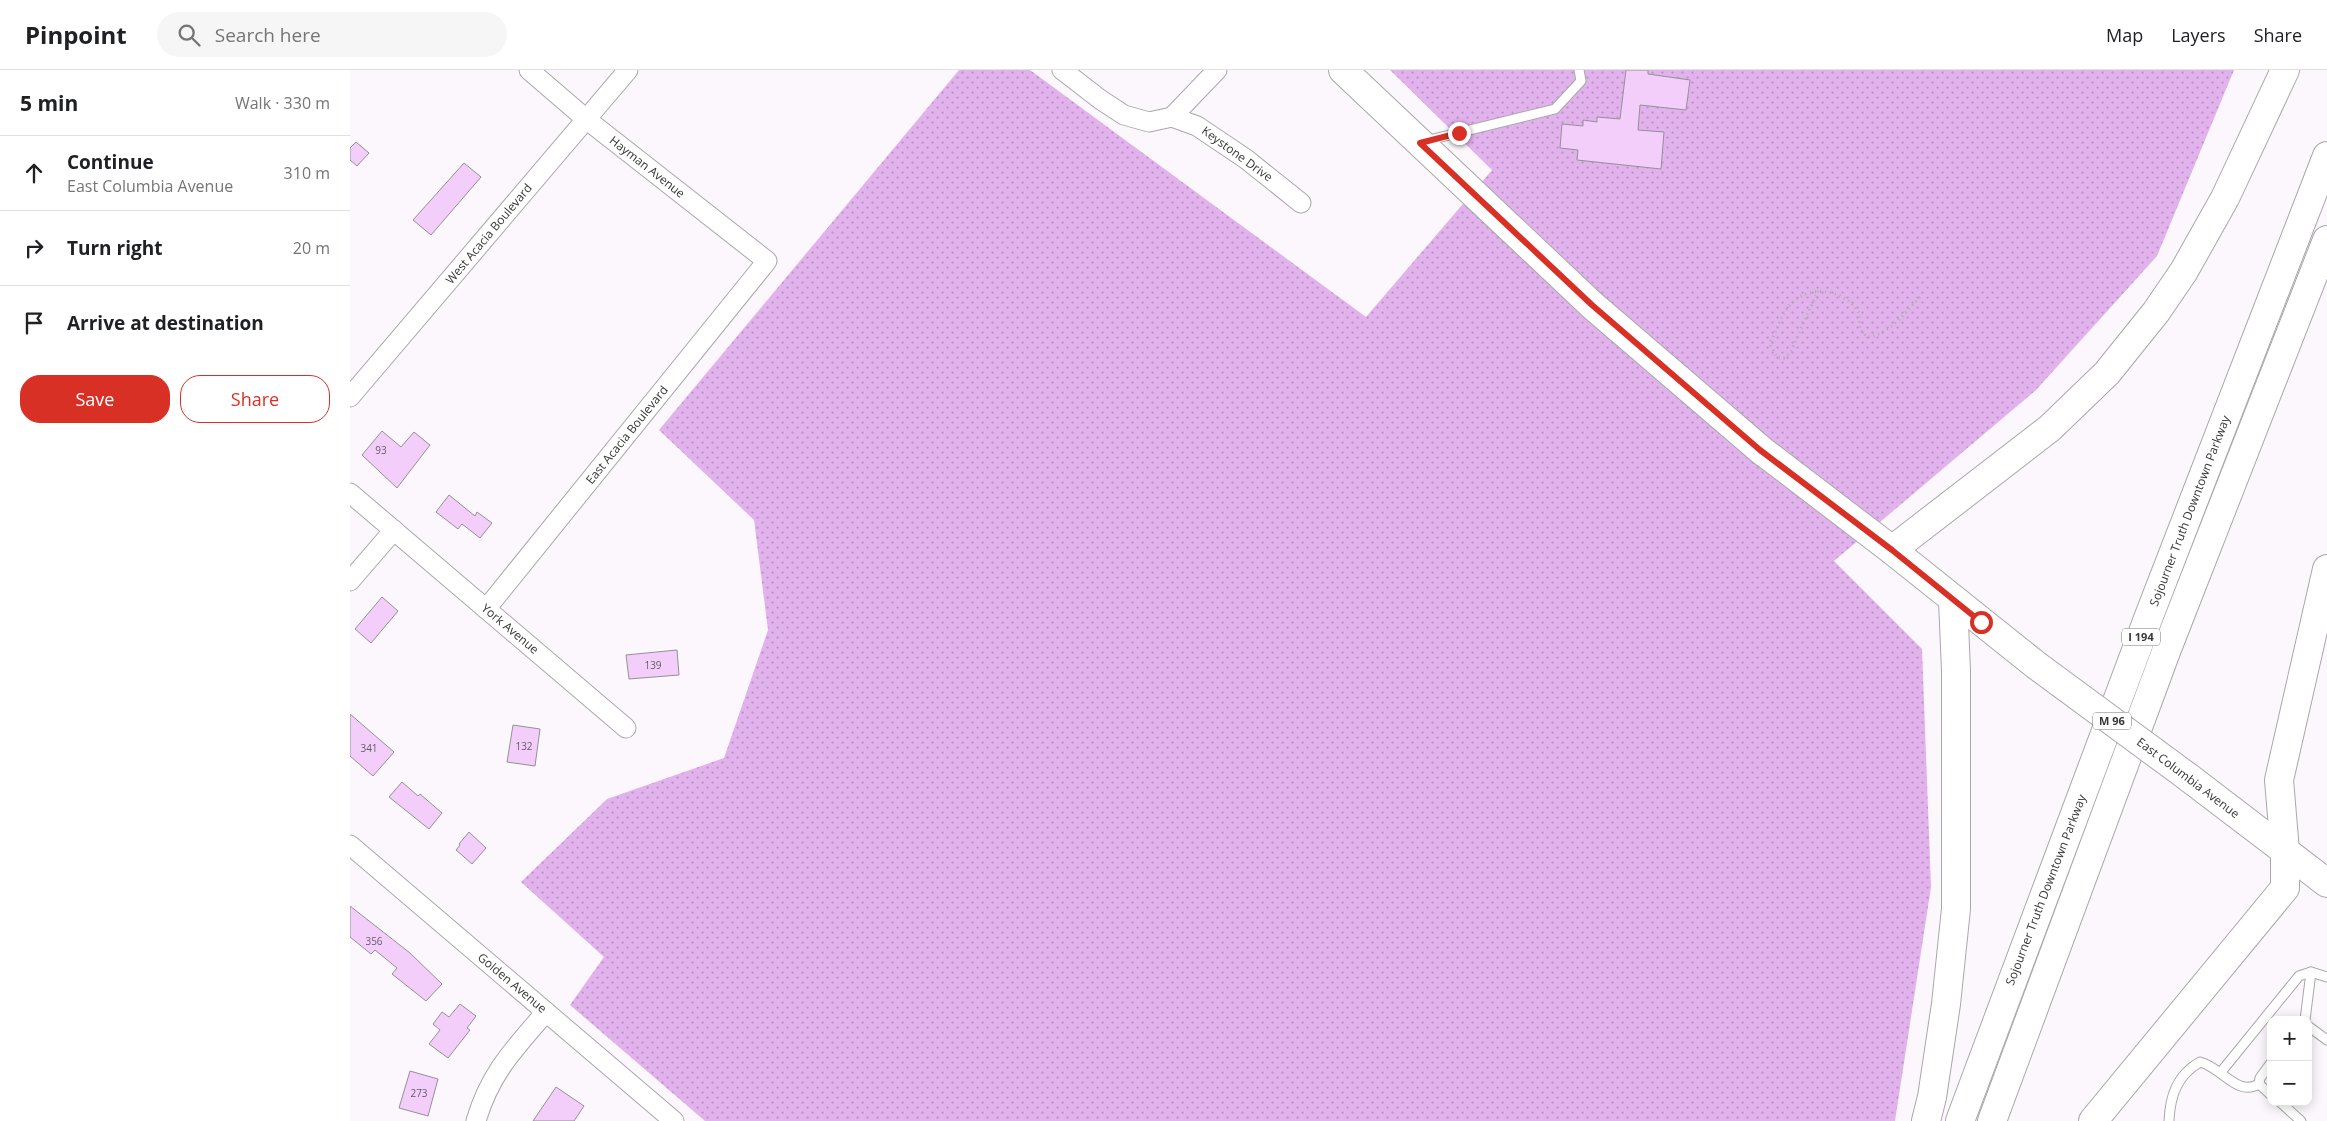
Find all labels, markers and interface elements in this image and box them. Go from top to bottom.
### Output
search box [157,12,507,57]
text: Pinpoint [25,18,127,51]
icon: search [175,21,203,49]
text: Search here [215,22,321,48]
text: Map [2106,23,2143,47]
text: Layers [2171,23,2226,47]
text: Share [2254,23,2302,47]
text: 5 min [20,89,78,117]
text: Walk · 330 m [235,92,330,114]
street label: Keystone Drive [1198,122,1276,185]
route end [1448,122,1471,145]
street label: Hayman Avenue [606,132,689,202]
text: Continue [67,149,154,175]
icon: ahead [20,159,48,187]
text: 310 m [284,162,330,184]
text: East Columbia Avenue [67,175,233,197]
street label: West Acacia Boulevard [441,180,536,288]
icon: right [20,234,48,262]
text: Turn right [67,235,162,261]
text: 20 m [293,237,330,259]
icon: arrive [20,309,48,337]
text: Arrive at destination [67,310,264,336]
button: Save [20,375,170,423]
button: Share [180,375,330,423]
street label: East Acacia Boulevard [582,382,672,487]
street label: Sojourner Truth Downtown Parkway [2145,412,2234,609]
house number: 93 [375,443,387,457]
street label: York Avenue [478,600,543,658]
route start [1970,611,1993,634]
road number: I 194 [2122,628,2160,646]
house number: 139 [644,658,662,672]
road number: M 96 [2093,712,2131,729]
street label: East Columbia Avenue [2133,733,2243,822]
house number: 132 [515,739,533,753]
house number: 341 [360,741,378,755]
street label: Sojourner Truth Downtown Parkway [2001,791,2090,988]
house number: 356 [365,934,383,948]
street label: Golden Avenue [474,949,551,1017]
map controls [2267,1016,2312,1106]
button: + [2267,1016,2312,1061]
button: − [2267,1061,2312,1106]
house number: 273 [410,1086,428,1100]

